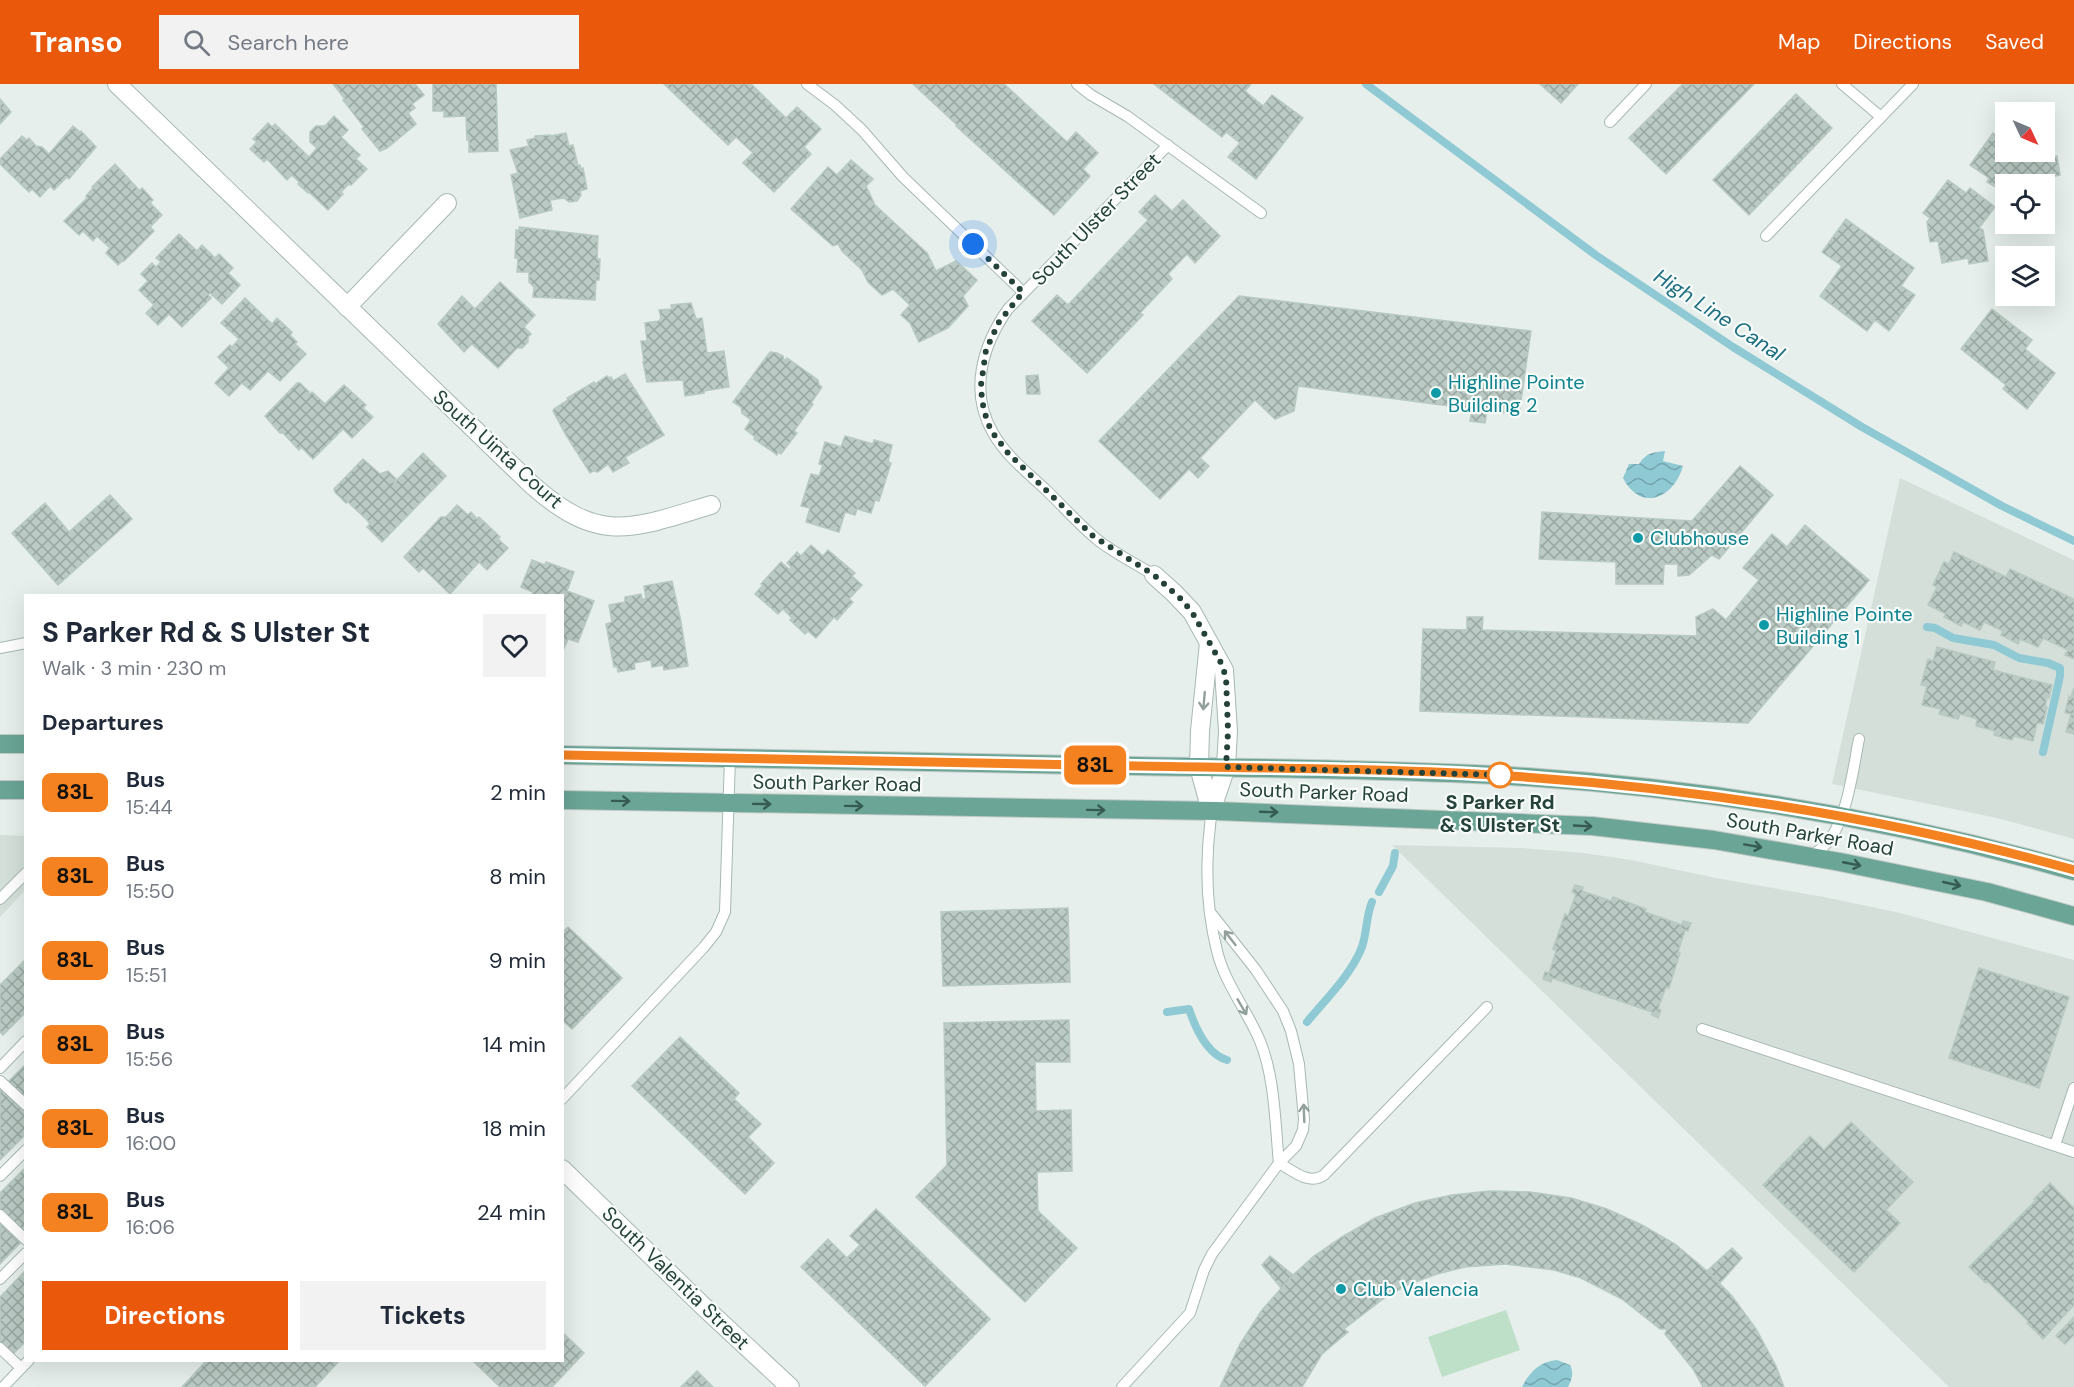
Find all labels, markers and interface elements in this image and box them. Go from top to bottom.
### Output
search box [159,15,579,69]
text: Transo [30,24,123,61]
icon: search [180,26,213,59]
text: Search here [228,28,349,57]
text: Map [1778,28,1820,56]
text: Directions [1853,28,1952,56]
text: Saved [1985,28,2044,56]
north arrow [1995,102,2055,162]
map controls [1995,102,2055,306]
street label: South Ulster Street [1026,147,1166,291]
button: locate [1995,174,2055,234]
your location [958,229,988,259]
button: layers [1995,246,2055,306]
water label: High Line Canal [1648,262,1790,368]
place label: Highline Pointe Building 2 [1448,369,1585,418]
street label: South Uinta Court [428,384,568,514]
marker: Highline Pointe Building 2 [1429,386,1443,400]
place label: Clubhouse [1650,525,1749,551]
marker: Clubhouse [1631,531,1645,545]
place label: Highline Pointe Building 1 [1776,601,1913,650]
text: S Parker Rd & S Ulster St [42,614,370,651]
button: heart [483,614,546,677]
marker: Highline Pointe Building 1 [1757,618,1771,632]
text: Walk · 3 min · 230 m [42,655,226,681]
one-way arrow [1198,691,1209,711]
text: Departures [42,708,164,737]
line badge: 83L [1060,746,1130,784]
text: 83L [1076,751,1114,779]
marker: S Parker Rd & S Ulster St [1487,762,1513,788]
text: Bus [126,765,165,794]
street label: South Parker Road [752,769,922,797]
street label: South Parker Road [1239,776,1409,808]
text: 83L [56,778,94,806]
text: 2 min [490,778,546,807]
place label: S Parker Rd & S Ulster St [1440,789,1560,838]
text: 15:44 [126,794,173,820]
one-way arrow [610,795,630,807]
one-way arrow [751,798,771,810]
one-way arrow [843,800,863,811]
one-way arrow [1086,804,1106,815]
one-way arrow [1259,807,1279,818]
street label: South Parker Road [1725,807,1895,861]
one-way arrow [1573,820,1592,831]
one-way arrow [1742,841,1762,852]
text: Bus [126,849,165,878]
one-way arrow [1841,859,1861,870]
text: 83L [56,862,94,890]
text: 8 min [489,862,546,891]
text: 15:50 [126,878,174,904]
one-way arrow [1942,879,1961,891]
one-way arrow [1224,930,1237,946]
text: Bus [126,933,165,962]
text: 83L [56,946,94,974]
text: 9 min [489,946,546,975]
text: 15:51 [126,962,167,988]
one-way arrow [1236,998,1248,1015]
text: Bus [126,1017,165,1046]
text: 83L [56,1030,94,1058]
text: 14 min [482,1030,546,1059]
text: 15:56 [126,1046,173,1072]
text: Bus [126,1101,165,1130]
one-way arrow [1298,1103,1309,1123]
text: 83L [56,1114,94,1142]
text: 18 min [482,1114,546,1143]
text: 16:00 [126,1130,176,1156]
text: Bus [126,1185,165,1214]
text: 83L [56,1198,94,1226]
text: 24 min [477,1198,546,1227]
street label: South Valentia Street [597,1201,755,1355]
text: 16:06 [126,1214,175,1240]
place label: Club Valencia [1353,1276,1479,1302]
button: Directions [42,1281,288,1350]
button: Tickets [300,1281,546,1350]
marker: Club Valencia [1334,1282,1348,1296]

